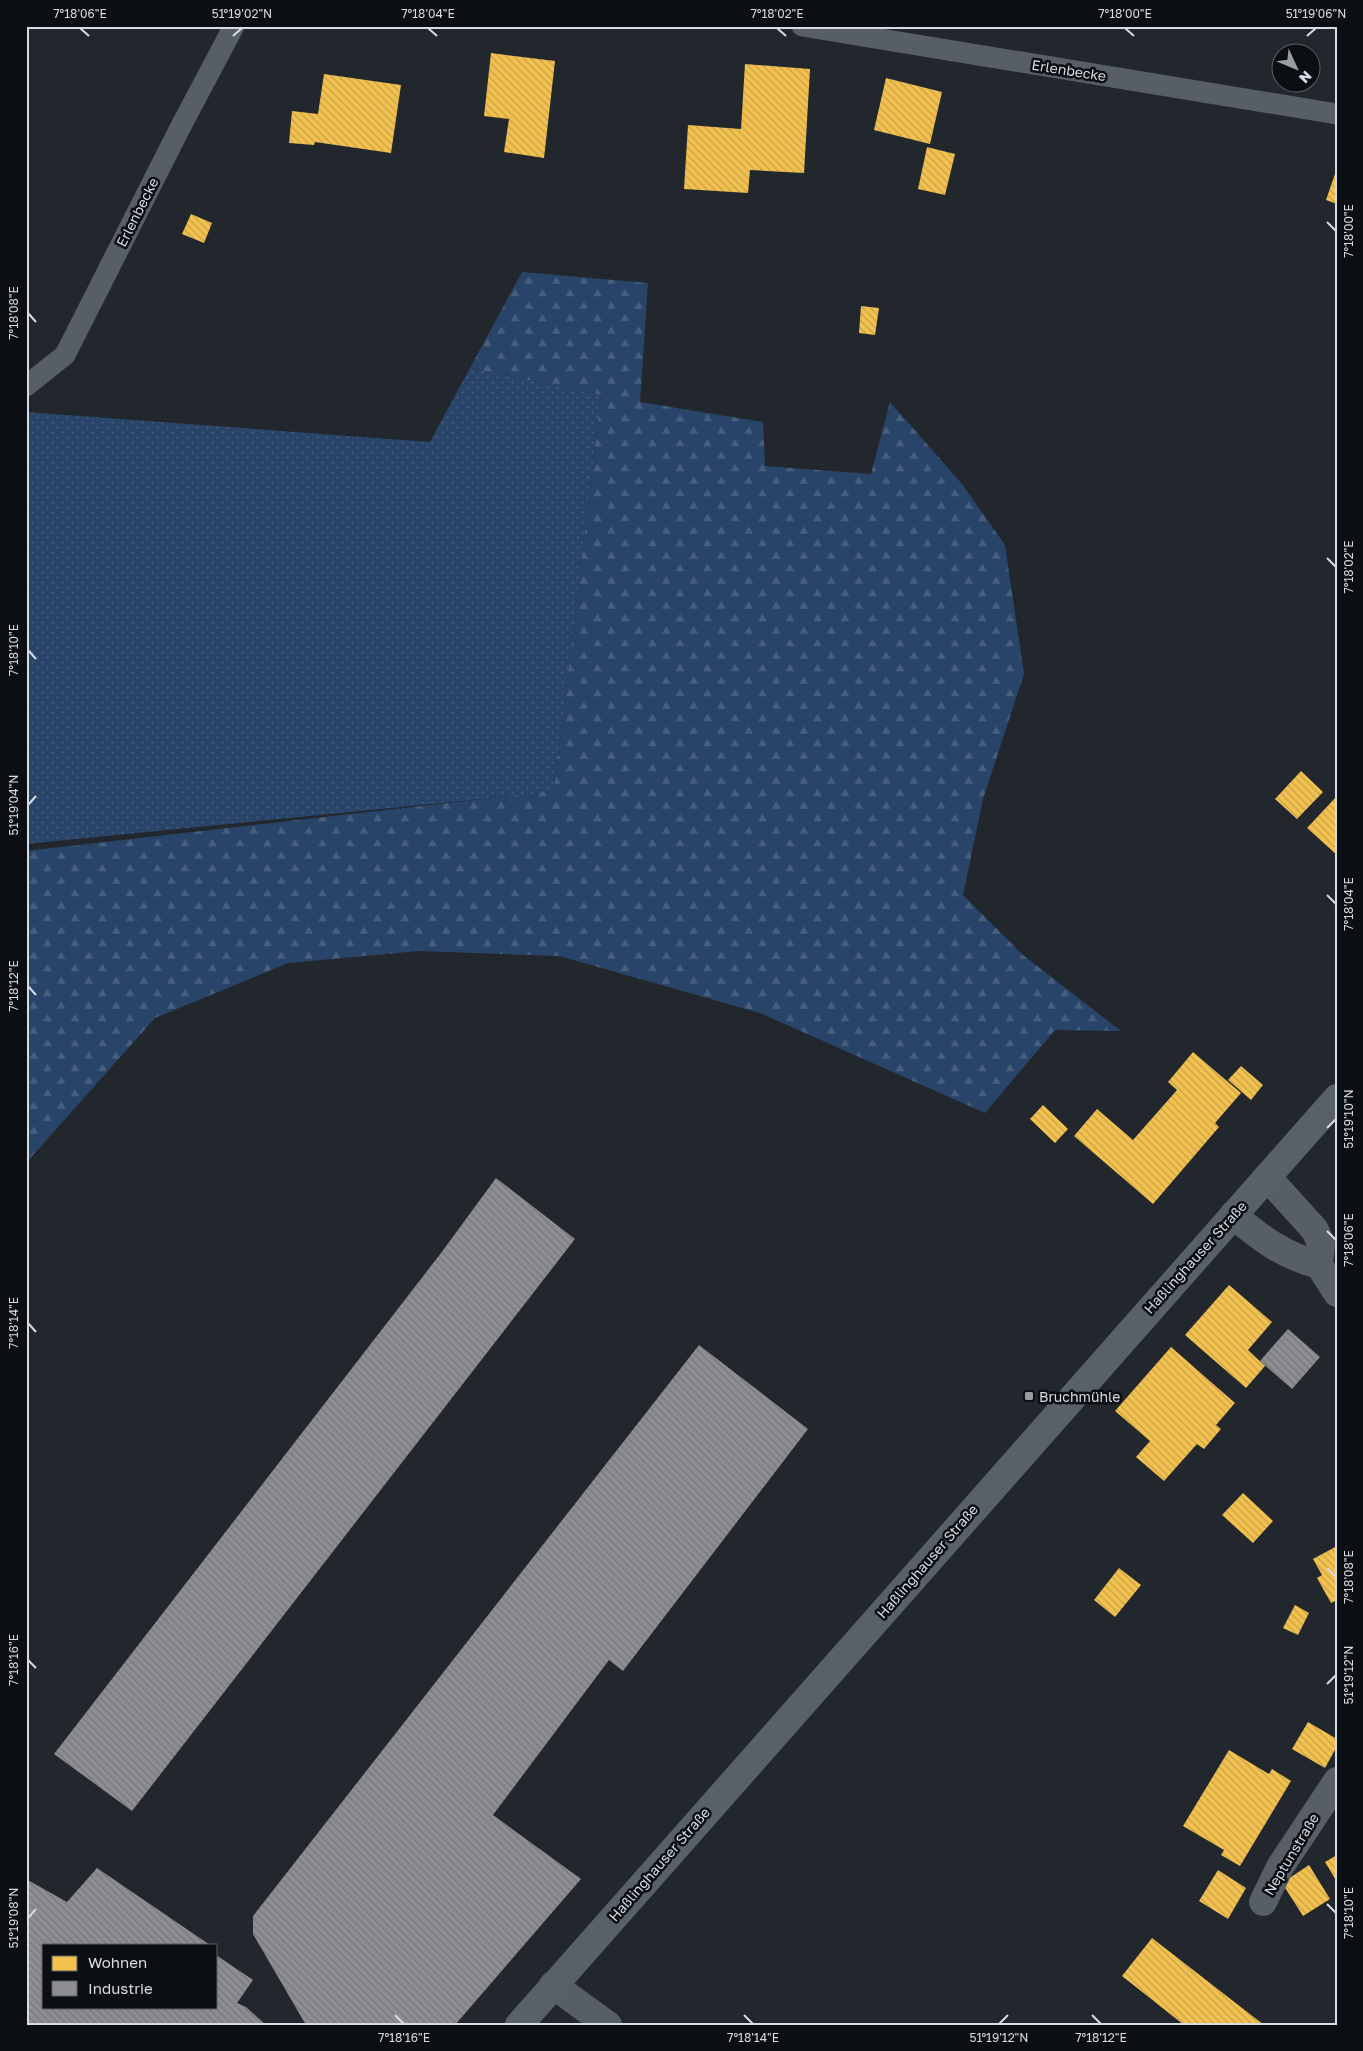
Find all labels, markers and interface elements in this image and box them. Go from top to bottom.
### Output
text: 7°18'06"E [53,6,107,21]
text: 51°19'02"N [212,6,272,21]
text: 7°18'04"E [401,6,455,21]
text: 7°18'02"E [750,6,804,21]
text: 7°18'00"E [1098,6,1152,21]
text: 51°19'06"N [1286,6,1346,21]
north arrow [1270,42,1320,92]
street label: Erlenbecke [1031,56,1107,84]
text: N [1296,68,1316,87]
street label: Erlenbecke [112,175,162,249]
text: 7°18'00"E [1341,204,1356,258]
text: 7°18'08"E [6,286,21,340]
text: 7°18'02"E [1341,540,1356,594]
text: 7°18'10"E [6,624,21,676]
text: 51°19'04"N [6,775,21,835]
text: 7°18'04"E [1341,877,1356,931]
text: 7°18'12"E [6,960,21,1012]
text: 51°19'10"N [1341,1089,1356,1149]
street label: Haßlinghauser Straße [1140,1197,1250,1317]
text: 7°18'06"E [1341,1213,1356,1267]
text: 7°18'14"E [6,1297,21,1349]
place label: Bruchmühle [1039,1388,1120,1405]
marker: Bruchmühle [1023,1390,1035,1402]
street label: Haßlinghauser Straße [873,1501,981,1621]
text: 7°18'08"E [1341,1550,1356,1604]
text: 7°18'16"E [6,1634,21,1686]
text: 51°19'12"N [1341,1646,1356,1704]
street label: Haßlinghauser Straße [605,1804,713,1924]
street label: Neptunstraße [1260,1810,1322,1898]
text: 7°18'10"E [1341,1887,1356,1939]
text: 51°19'08"N [6,1888,21,1948]
legend [42,1944,218,2008]
text: Wohnen [88,1953,147,1971]
text: Industrie [88,1979,153,1997]
text: 7°18'16"E [378,2030,430,2045]
text: 7°18'14"E [727,2030,779,2045]
text: 51°19'12"N [970,2030,1028,2045]
text: 7°18'12"E [1075,2030,1127,2045]

